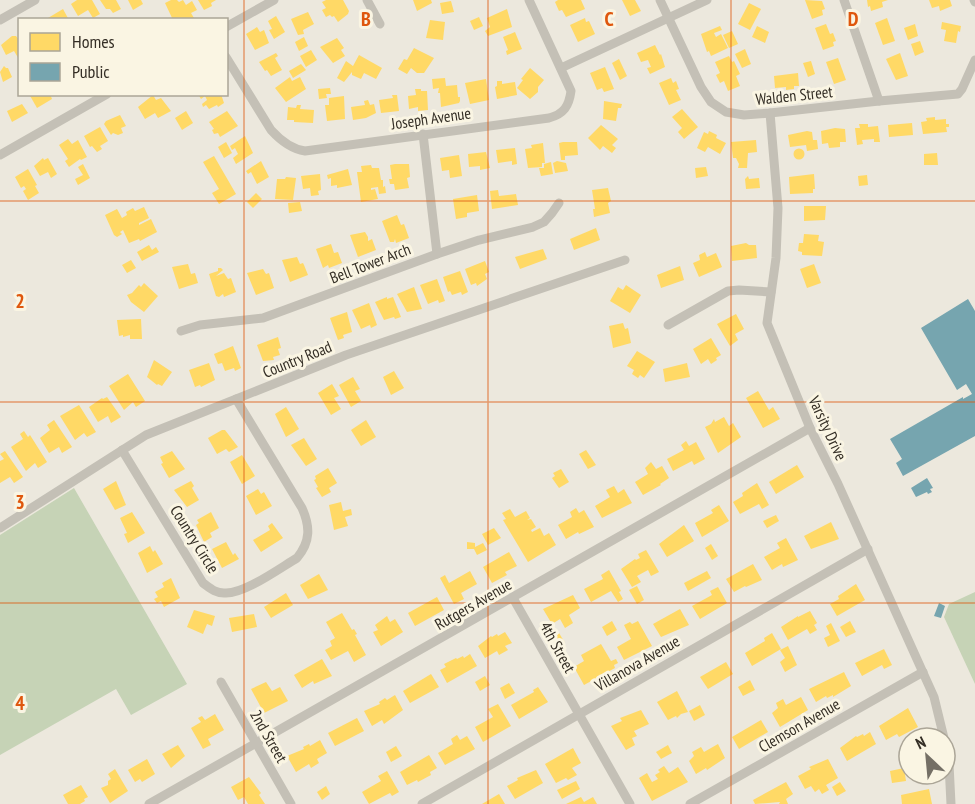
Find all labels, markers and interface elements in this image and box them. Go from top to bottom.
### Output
text: B [361,6,371,32]
text: C [604,6,614,32]
text: D [848,6,859,32]
legend [18,18,228,96]
text: Homes [72,30,115,53]
text: Public [72,60,110,83]
street label: Walden Street [754,81,834,109]
street label: Joseph Avenue [389,103,472,134]
street label: Bell Tower Arch [327,238,413,288]
text: 2 [15,288,25,314]
street label: Country Road [260,336,335,382]
street label: Varsity Drive [804,392,852,463]
text: 3 [15,489,25,515]
street label: Country Circle [166,501,224,577]
street label: Rutgers Avenue [431,574,515,634]
street label: 4th Street [536,618,580,676]
street label: Villanova Avenue [590,631,683,696]
text: 4 [15,690,25,716]
street label: Clemson Avenue [755,694,843,756]
street label: 2nd Street [246,706,292,766]
north arrow [897,726,957,786]
text: N [912,732,929,753]

